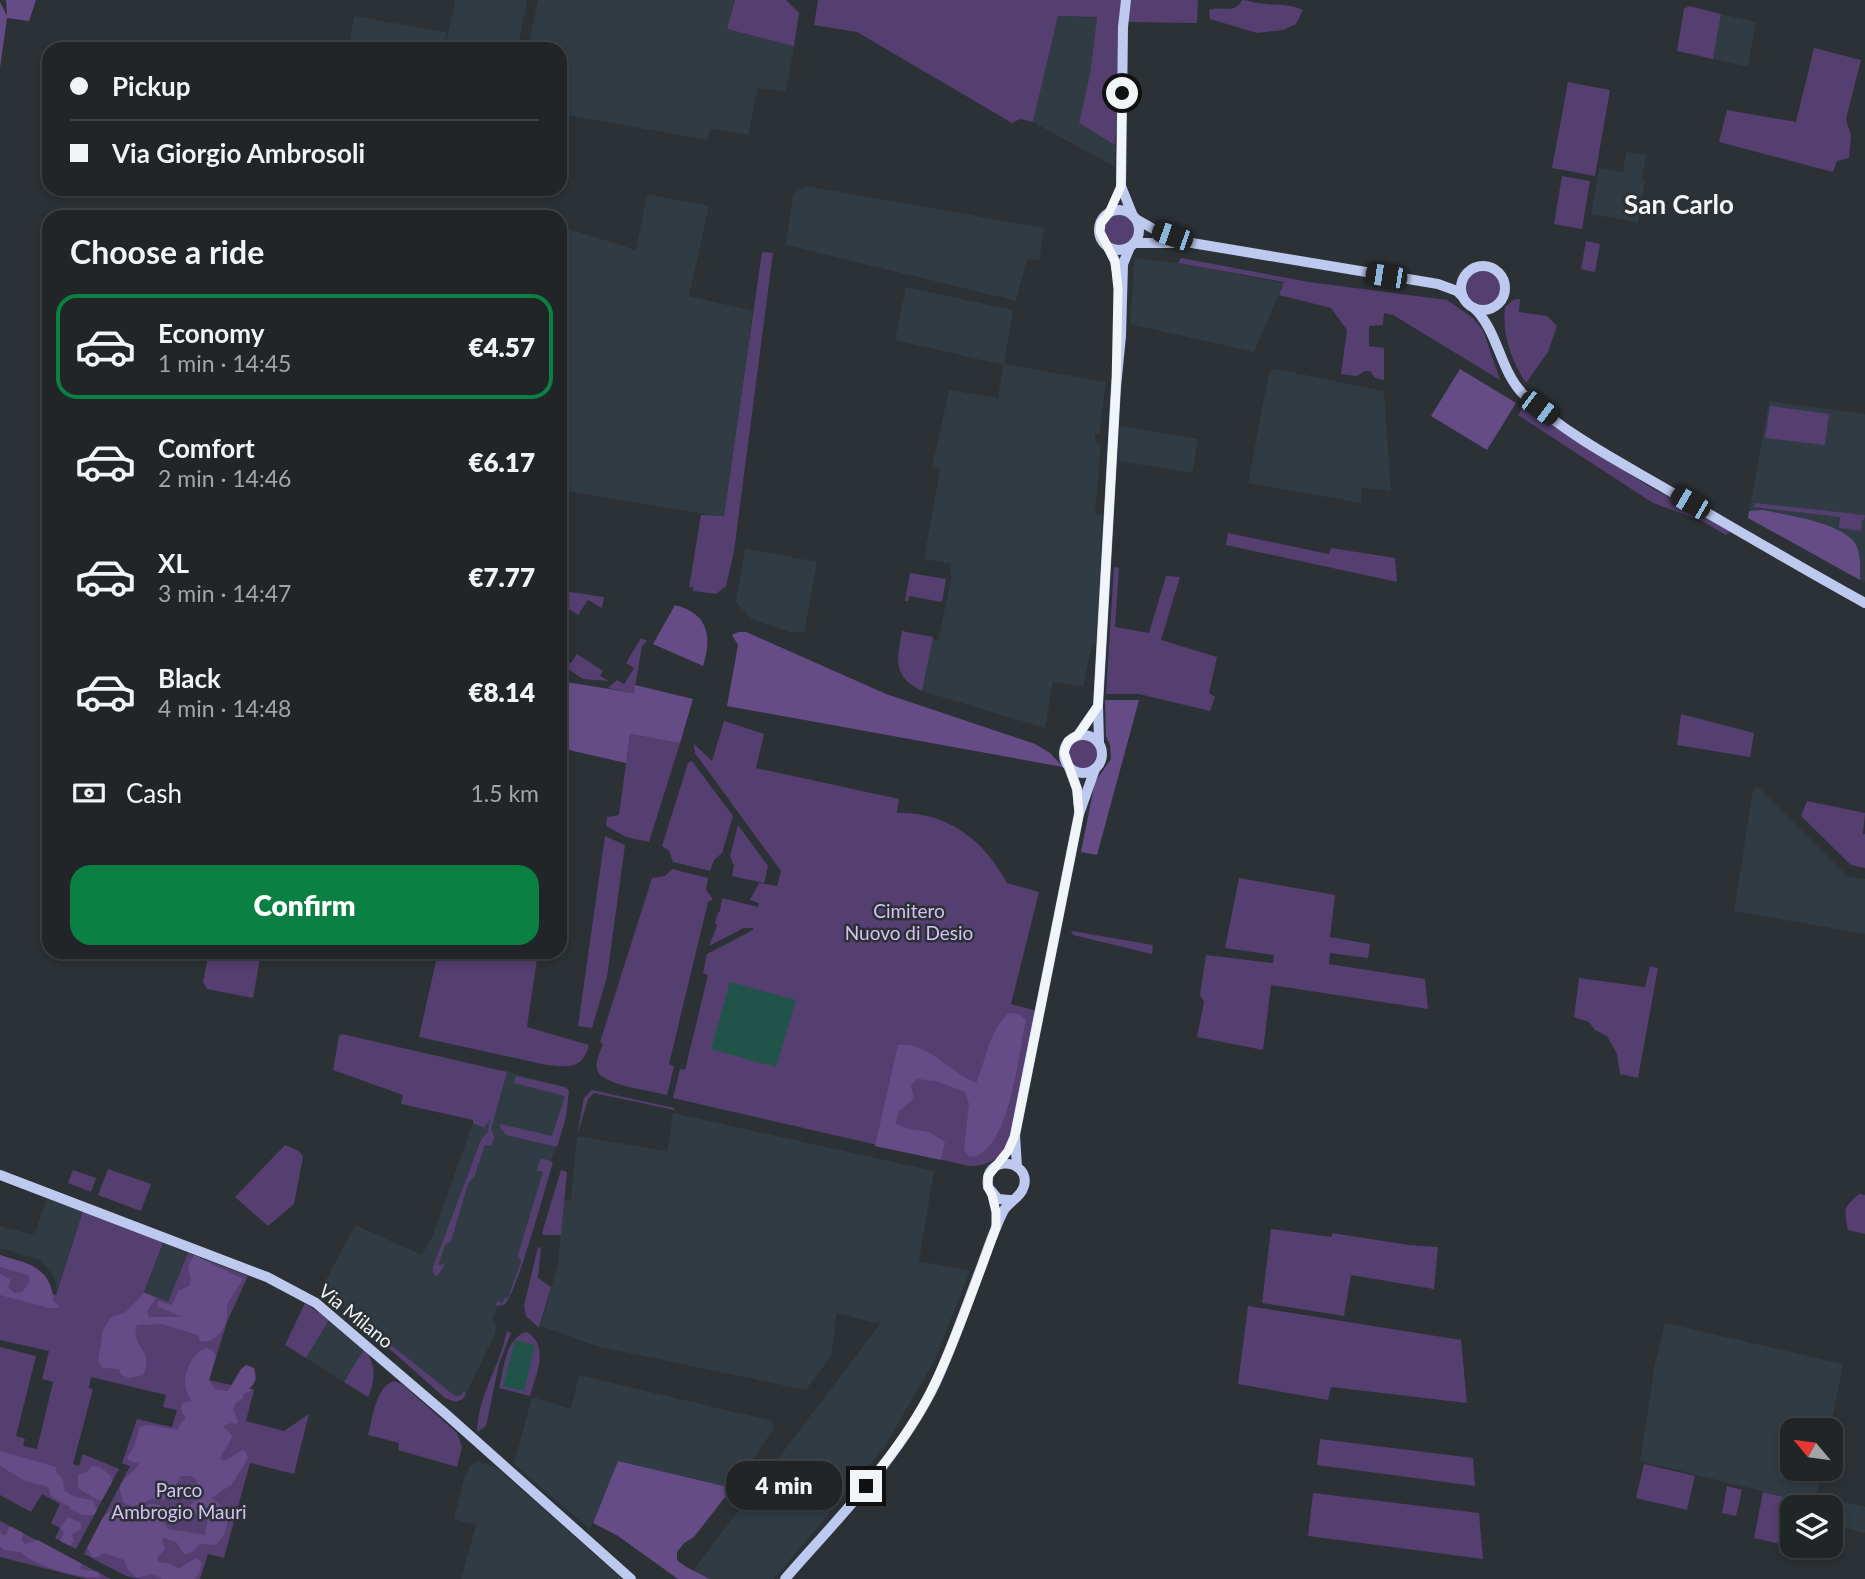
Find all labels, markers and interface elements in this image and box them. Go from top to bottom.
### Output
text: Pickup [112,70,191,102]
route start [1106,77,1138,109]
text: Via Giorgio Ambrosoli [112,137,365,169]
district label: San Carlo [1624,188,1734,220]
car [1149,219,1196,253]
text: Choose a ride [70,232,264,271]
car [1364,262,1409,290]
icon: car [74,315,137,378]
text: Economy [158,317,264,349]
text: €4.57 [468,331,535,363]
text: 1 min · 14:45 [158,349,291,377]
car [1516,387,1563,429]
icon: car [74,430,137,493]
text: Comfort [158,432,255,464]
text: €6.17 [468,446,535,478]
text: 2 min · 14:46 [158,464,291,492]
car [1667,483,1714,523]
icon: car [74,545,137,608]
text: XL [158,547,189,579]
text: €7.77 [468,561,535,593]
text: 3 min · 14:47 [158,579,291,607]
icon: car [74,660,137,723]
text: Black [158,662,221,694]
text: €8.14 [468,676,535,708]
text: 4 min · 14:48 [158,694,291,722]
icon: cash [70,774,108,812]
text: Cash [126,777,182,809]
text: 1.5 km [470,779,539,807]
button: Confirm [70,865,539,945]
park label: Cimitero Nuovo di Desio [845,899,973,944]
street label: Via Milano [314,1279,398,1353]
north arrow [1780,1418,1843,1480]
map controls [1780,1418,1843,1558]
callout: 4 min [726,1462,842,1510]
route end [850,1470,882,1502]
text: 4 min [755,1471,813,1499]
park label: Parco Ambrogio Mauri [111,1478,247,1523]
button: layers [1780,1495,1843,1558]

